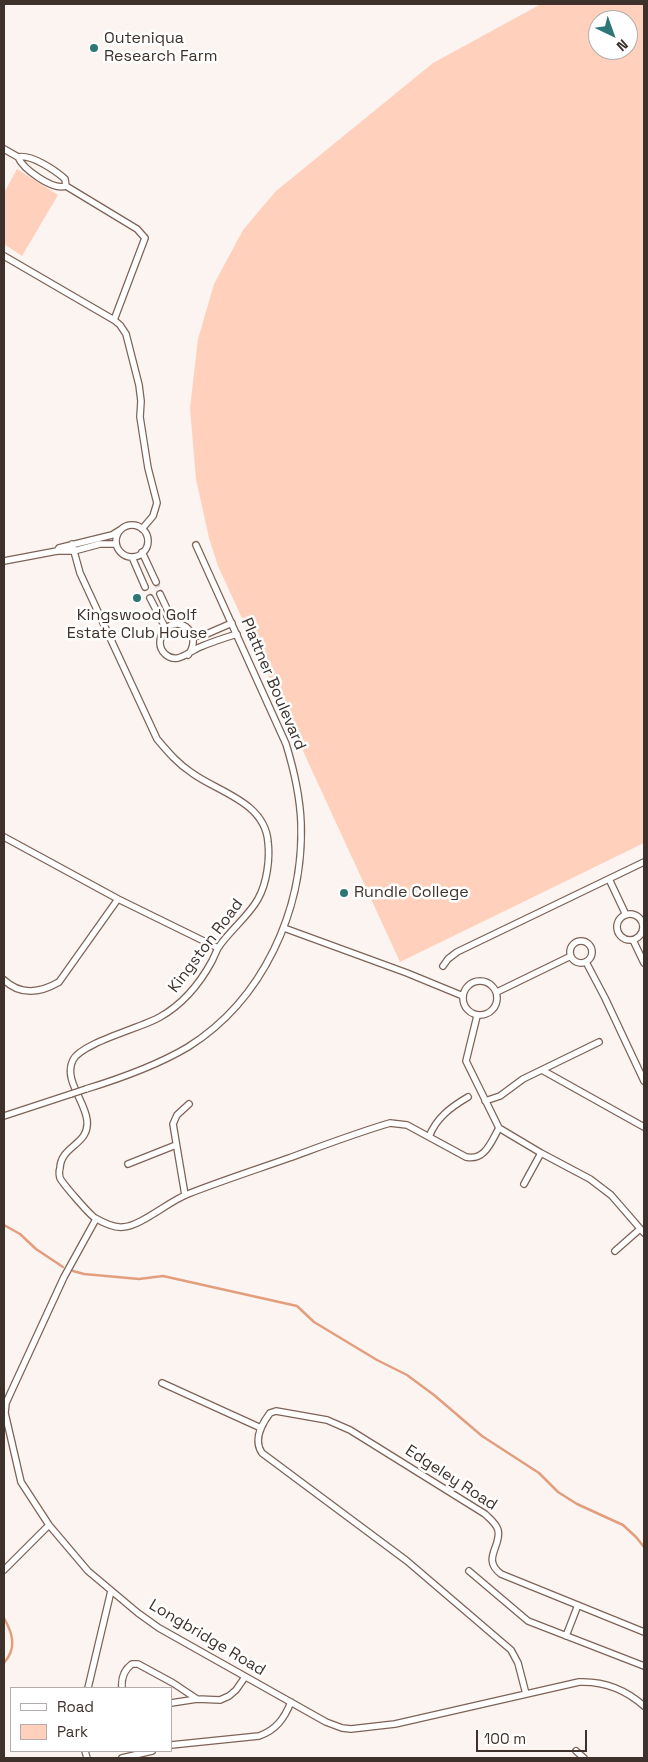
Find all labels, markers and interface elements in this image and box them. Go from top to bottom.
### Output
north arrow [588,10,638,60]
place label: Outeniqua Research Farm [104,29,217,67]
text: N [613,36,632,55]
marker: Outeniqua Research Farm [88,42,100,54]
marker: Kingswood Golf Estate Club House [131,592,143,604]
place label: Kingswood Golf Estate Club House [67,606,207,644]
street label: Plattner Boulevard [236,615,310,753]
place label: Rundle College [354,883,469,903]
marker: Rundle College [338,887,350,899]
street label: Kingston Road [165,895,247,997]
street label: Edgeley Road [401,1441,501,1515]
street label: Longbridge Road [145,1596,269,1680]
legend [10,1687,172,1752]
text: Road [57,1697,94,1716]
scale bar [478,1720,589,1752]
text: Park [57,1722,88,1741]
text: 100 m [484,1729,526,1748]

